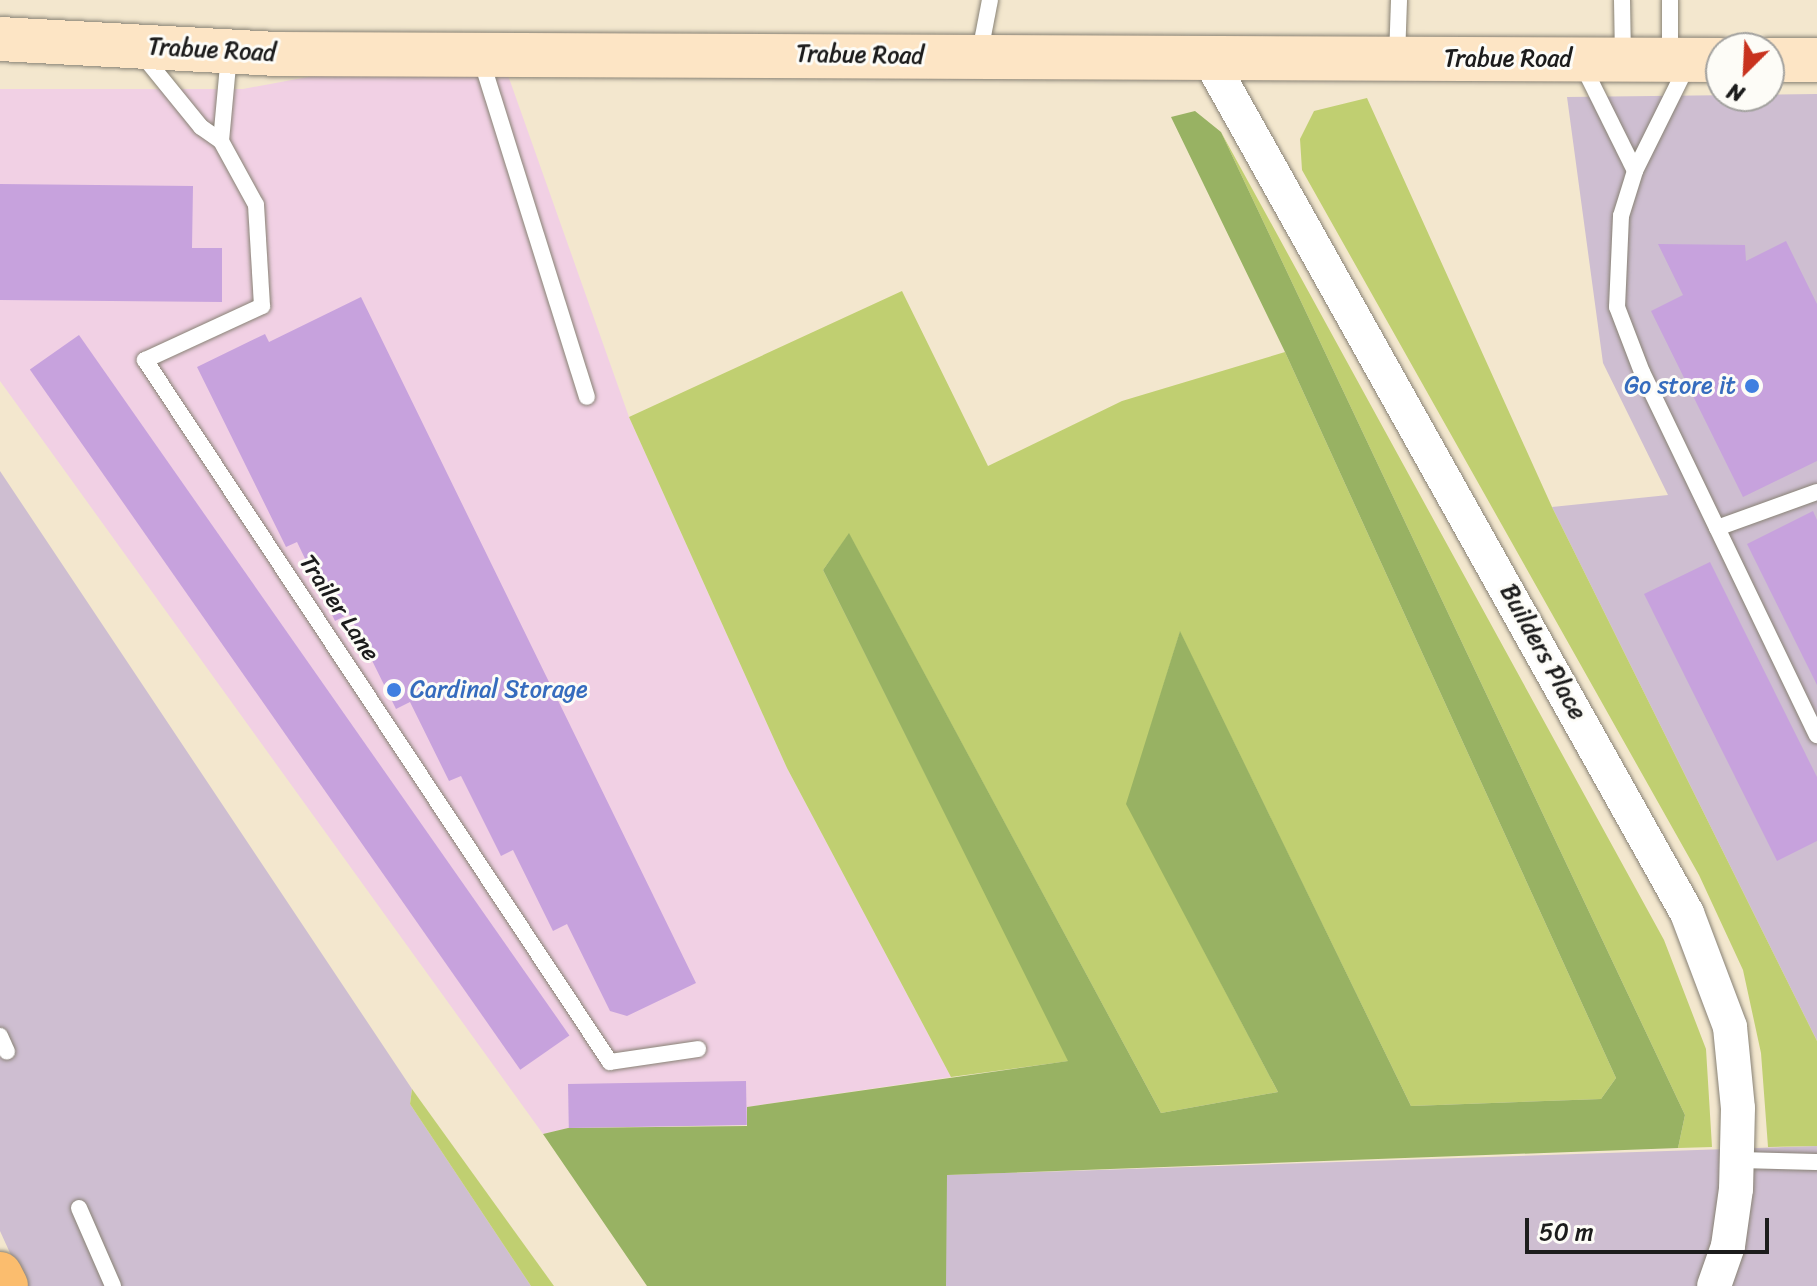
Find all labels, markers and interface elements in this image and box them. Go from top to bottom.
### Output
street label: Trabue Road [147,32,277,68]
north arrow [1705,32,1785,112]
street label: Trabue Road [796,39,924,71]
street label: Trabue Road [1444,45,1572,73]
text: N [1721,72,1751,113]
place label: Go store it [1623,372,1736,400]
marker: Go store it [1743,377,1761,395]
street label: Trailer Lane [293,549,385,667]
street label: Builders Place [1494,579,1592,725]
place label: Cardinal Storage [410,676,588,704]
marker: Cardinal Storage [385,681,403,699]
scale bar [1529,1202,1773,1252]
text: 50 m [1539,1211,1594,1253]

